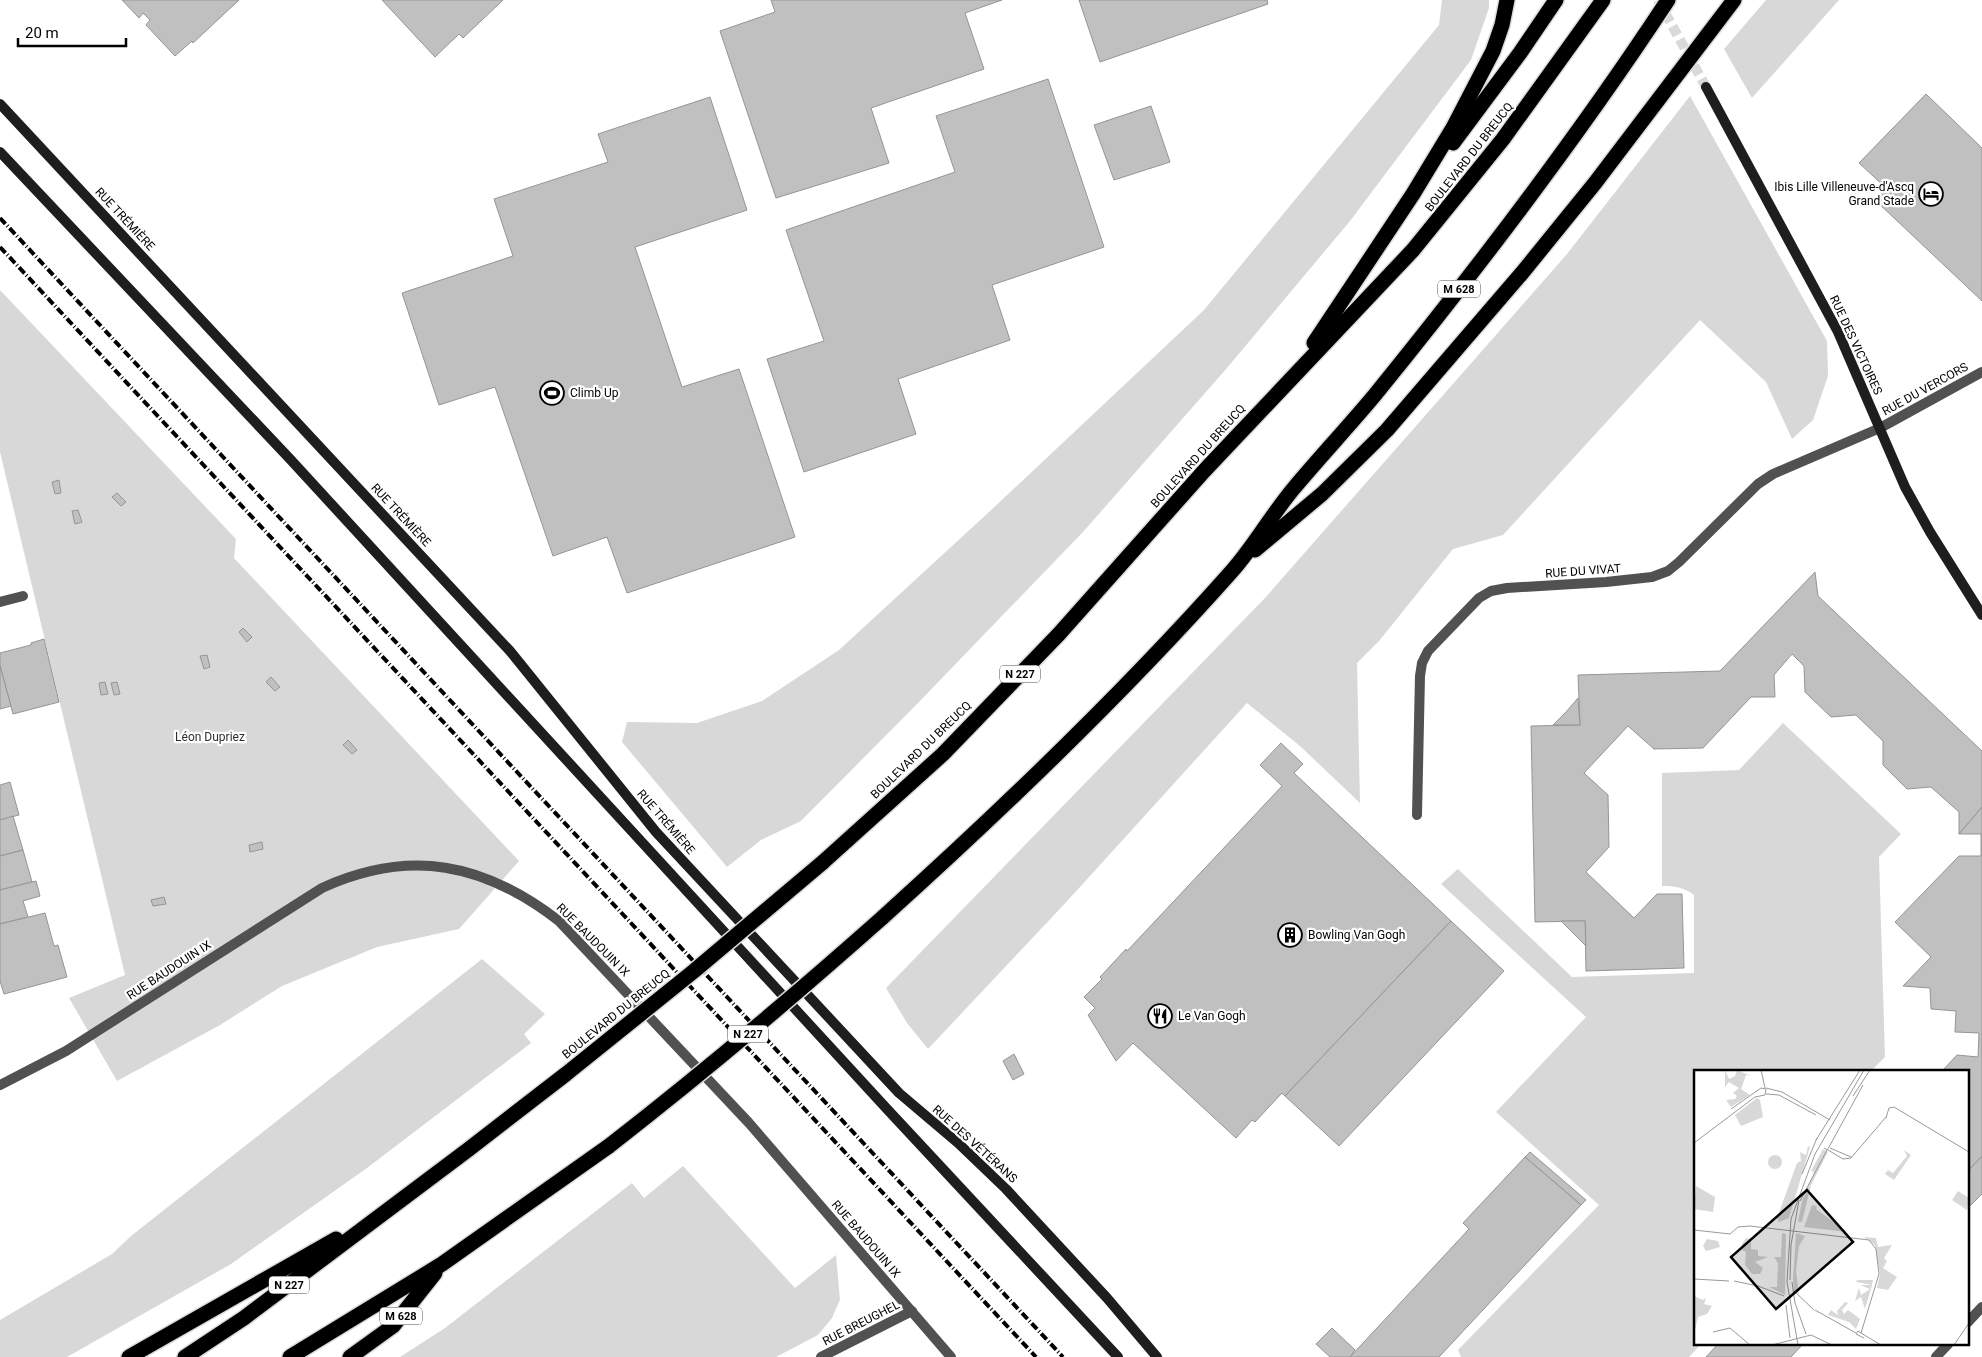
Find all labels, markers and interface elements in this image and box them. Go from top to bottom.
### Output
scale bar [18,15,125,47]
text: 20 m [25,24,59,42]
street label: BOULEVARD DU BREUCQ [1422,100,1516,214]
place label: Ibis Lille Villeneuve-d'Ascq Grand Stade [1774,180,1914,208]
hotel icon: Ibis Lille Villeneuve-d'Ascq Grand Stade [1918,181,1944,207]
street label: RUE TRÉMIÈRE [92,184,159,253]
road number: M 628 [1438,280,1480,298]
street label: RUE DES VICTOIRES [1827,293,1885,397]
street label: RUE DU VERCORS [1880,360,1970,418]
sports icon: Climb Up [539,380,565,406]
place label: Climb Up [570,386,619,400]
street label: BOULEVARD DU BREUCQ [1148,401,1248,511]
street label: RUE TRÉMIÈRE [368,480,435,549]
street label: RUE DU VIVAT [1545,561,1621,581]
road number: N 227 [1000,666,1040,682]
street label: BOULEVARD DU BREUCQ [868,698,974,802]
park label: Léon Dupriez [175,730,245,744]
street label: RUE TRÉMIÈRE [634,786,699,857]
street label: RUE BAUDOUIN IX [554,901,633,980]
building icon: Bowling Van Gogh [1277,922,1303,948]
place label: Bowling Van Gogh [1308,928,1405,942]
street label: RUE BAUDOUIN IX [124,937,214,1002]
street label: BOULEVARD DU BREUCQ [559,966,673,1062]
restaurant icon: Le Van Gogh [1147,1003,1173,1029]
place label: Le Van Gogh [1178,1009,1246,1023]
road number: N 227 [728,1026,768,1042]
inset map [1694,1070,1970,1344]
street label: RUE DES VÉTÉRANS [930,1102,1021,1186]
street label: RUE BAUDOUIN IX [829,1198,904,1281]
road number: N 227 [269,1276,309,1294]
street label: RUE BREUGHEL [820,1297,902,1348]
road number: M 628 [380,1308,422,1324]

